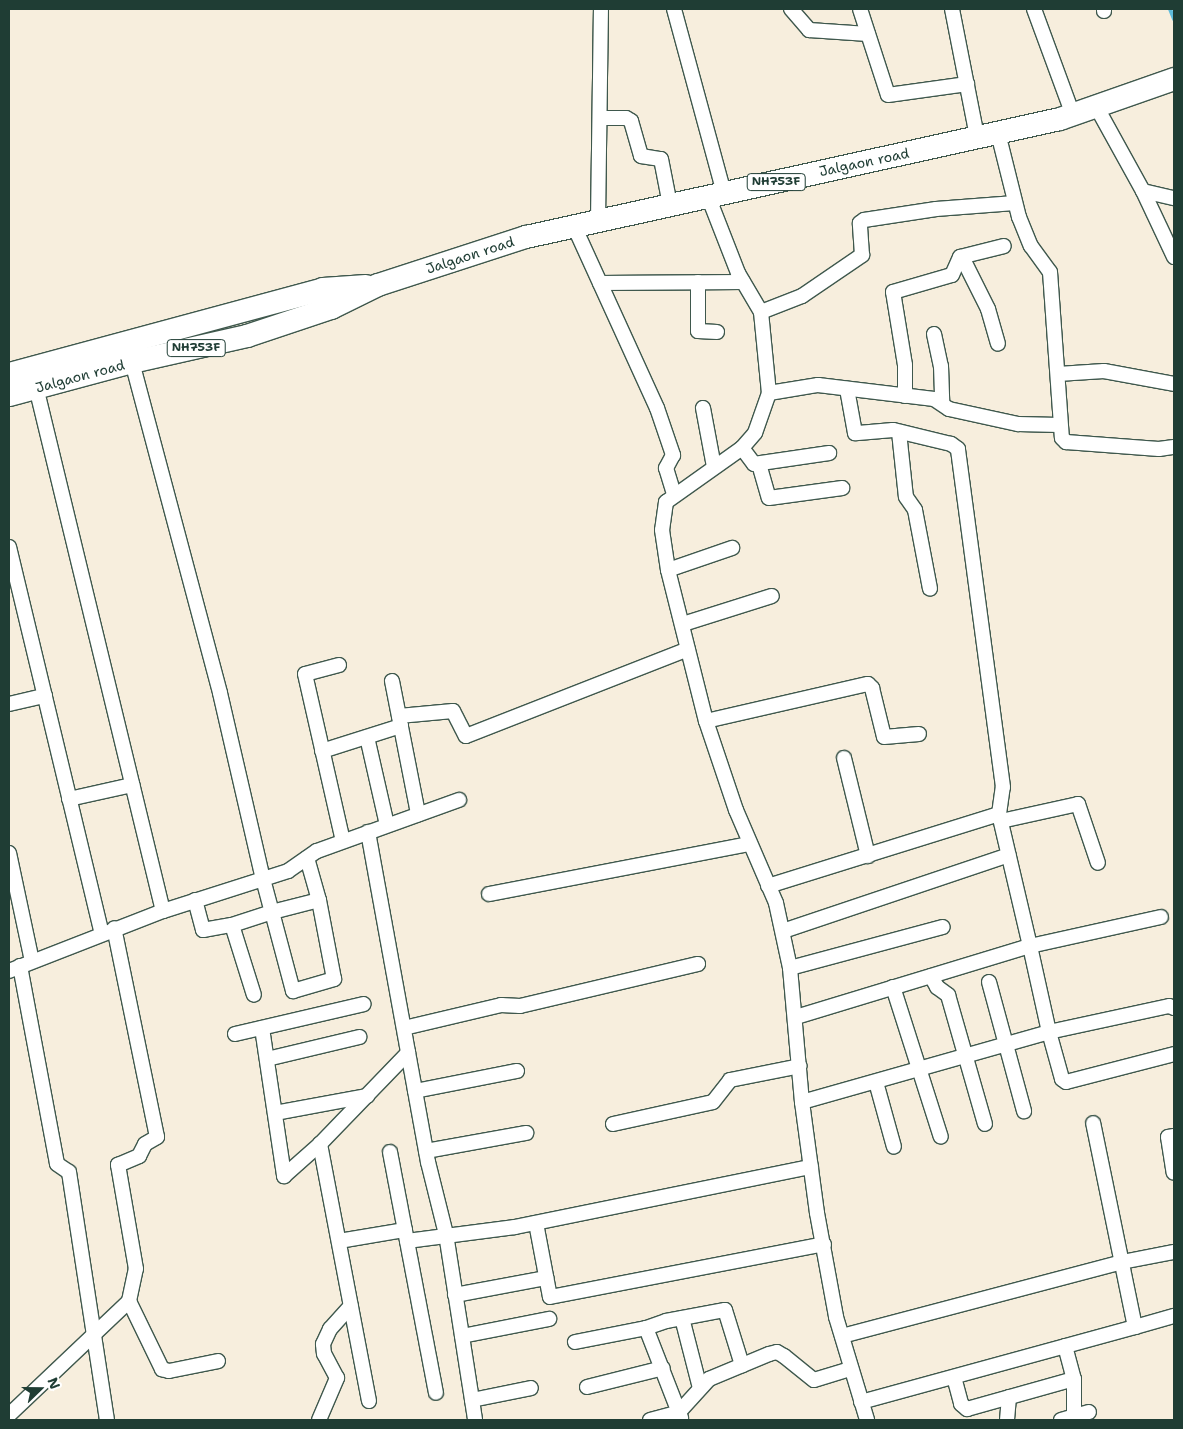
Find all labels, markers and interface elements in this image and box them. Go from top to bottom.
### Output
street label: Jalgaon road [817,144,911,180]
road number: NH753F [746,172,806,192]
street label: Jalgaon road [424,233,516,277]
road number: NH753F [166,338,226,358]
street label: Jalgaon road [34,356,126,396]
north arrow [15,1364,65,1414]
text: N [43,1375,64,1392]

